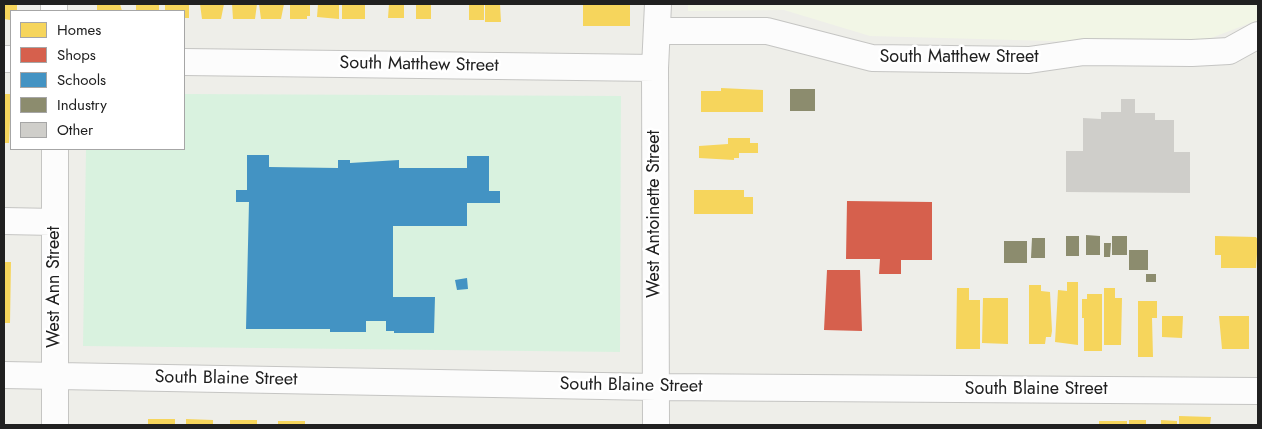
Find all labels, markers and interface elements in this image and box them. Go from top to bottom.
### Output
legend [10,10,185,150]
text: Homes [57,19,101,41]
text: Shops [57,44,96,66]
street label: South Matthew Street [879,47,1039,69]
street label: South Matthew Street [339,53,499,77]
text: Schools [57,69,106,91]
text: Industry [57,94,107,116]
text: Other [57,119,93,141]
street label: West Antoinette Street [644,130,666,298]
street label: West Ann Street [44,226,66,348]
street label: South Blaine Street [154,367,298,391]
street label: South Blaine Street [559,374,703,398]
street label: South Blaine Street [965,379,1107,401]

